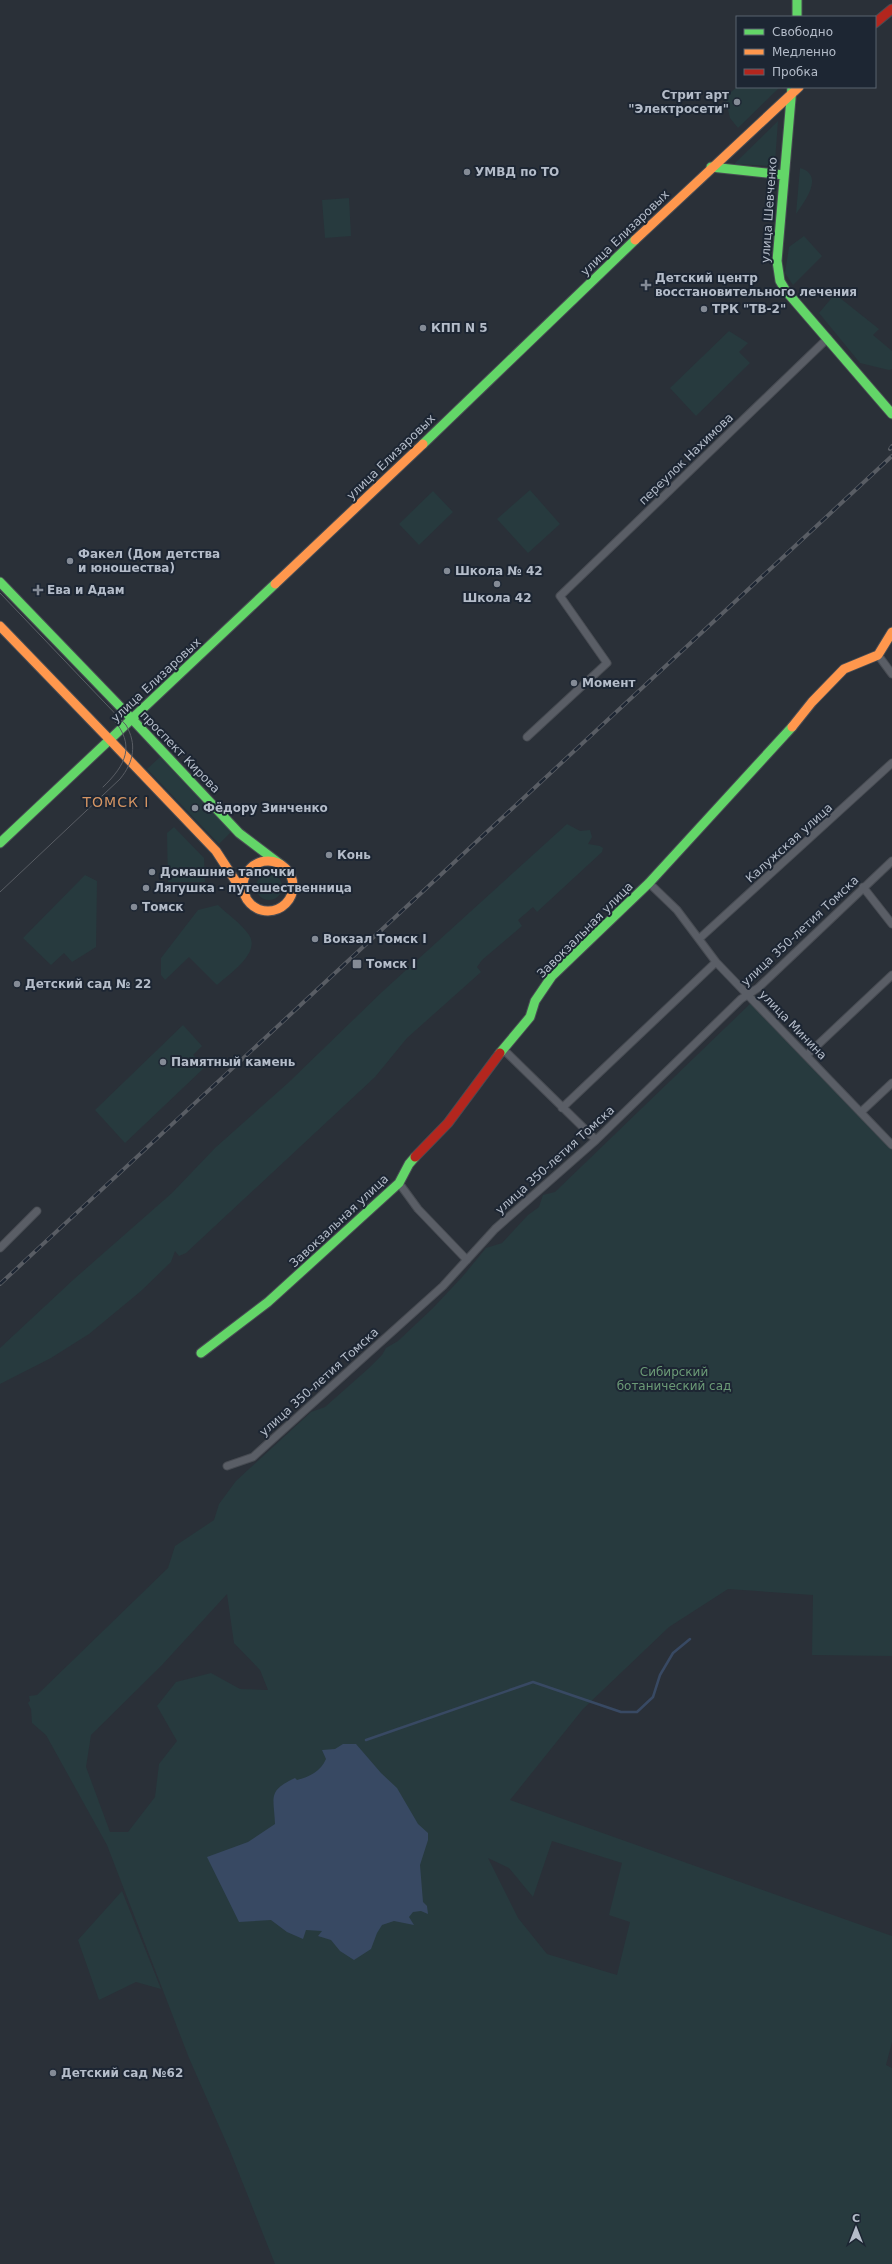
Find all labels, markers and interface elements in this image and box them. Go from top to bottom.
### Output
legend [736,16,876,88]
text: Свободно [772,25,833,39]
text: Медленно [772,45,836,59]
text: Пробка [772,65,818,79]
place label: Стрит арт "Электросети" [628,88,729,116]
marker: Стрит арт "Электросети" [732,97,742,107]
street label: улица Шевченко [758,157,780,263]
place label: УМВД по ТО [475,165,559,179]
marker: УМВД по ТО [462,167,472,177]
street label: улица Елизаровых [578,187,672,279]
place label: Детский центр восстановительного лечения [655,271,857,299]
marker: Детский центр восстановительного лечения [640,279,652,291]
place label: ТРК "ТВ-2" [712,302,786,316]
marker: ТРК "ТВ-2" [699,304,709,314]
place label: КПП N 5 [431,321,488,335]
marker: КПП N 5 [418,323,428,333]
street label: переулок Нахимова [636,410,736,508]
street label: улица Елизаровых [344,411,438,503]
place label: Факел (Дом детства и юношества) [78,547,220,575]
marker: Факел (Дом детства и юношества) [65,556,75,566]
place label: Школа № 42 [455,564,543,578]
marker: Школа № 42 [442,566,452,576]
marker: Школа 42 [492,579,502,589]
place label: Ева и Адам [47,583,125,597]
marker: Ева и Адам [32,584,44,596]
place label: Школа 42 [463,591,531,605]
street label: улица Елизаровых [108,635,204,725]
place label: Момент [582,676,635,690]
marker: Момент [569,678,579,688]
street label: проспект Кирова [137,708,223,796]
district label: ТОМСК I [82,794,149,810]
street label: Калужская улица [743,800,835,886]
place label: Фёдору Зинченко [203,801,328,815]
marker: Фёдору Зинченко [190,803,200,813]
place label: Конь [337,848,371,862]
marker: Конь [324,850,334,860]
place label: Домашние тапочки [160,865,295,879]
marker: Домашние тапочки [147,867,157,877]
street label: улица 350-летия Томска [739,873,861,989]
street label: Завокзальная улица [534,879,636,981]
place label: Лягушка - путешественница [154,881,352,895]
marker: Лягушка - путешественница [141,883,151,893]
place label: Томск [142,900,184,914]
marker: Томск [129,902,139,912]
place label: Вокзал Томск I [323,932,427,946]
marker: Вокзал Томск I [310,934,320,944]
place label: Томск I [366,957,416,971]
marker: Томск I [351,958,363,970]
place label: Детский сад № 22 [25,977,151,991]
marker: Детский сад № 22 [12,979,22,989]
street label: улица Минина [756,987,830,1063]
place label: Памятный камень [171,1055,296,1069]
marker: Памятный камень [158,1057,168,1067]
street label: улица 350-летия Томска [493,1103,617,1217]
street label: Завокзальная улица [287,1172,391,1270]
street label: улица 350-летия Томска [257,1325,381,1439]
park label: Сибирский ботанический сад [617,1365,731,1393]
place label: Детский сад №62 [61,2066,183,2080]
marker: Детский сад №62 [48,2068,58,2078]
north arrow [836,2208,876,2248]
text: С [852,2212,860,2225]

